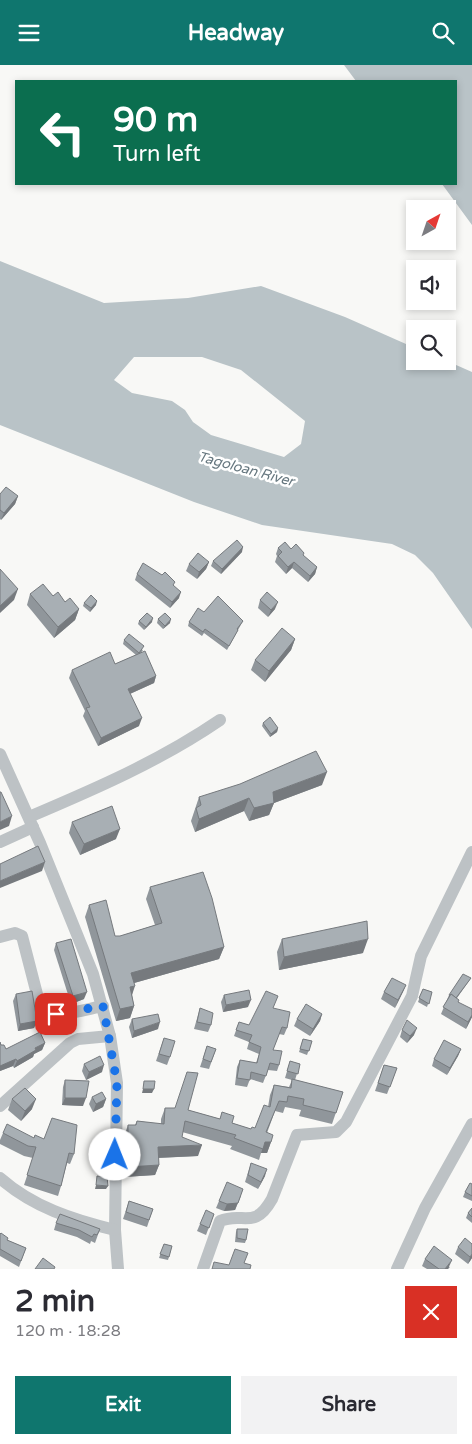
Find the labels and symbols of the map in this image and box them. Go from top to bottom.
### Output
north arrow [406,200,456,250]
water label: Tagoloan River [196,448,297,490]
pin [35,993,77,1035]
position arrow [88,1128,140,1180]

